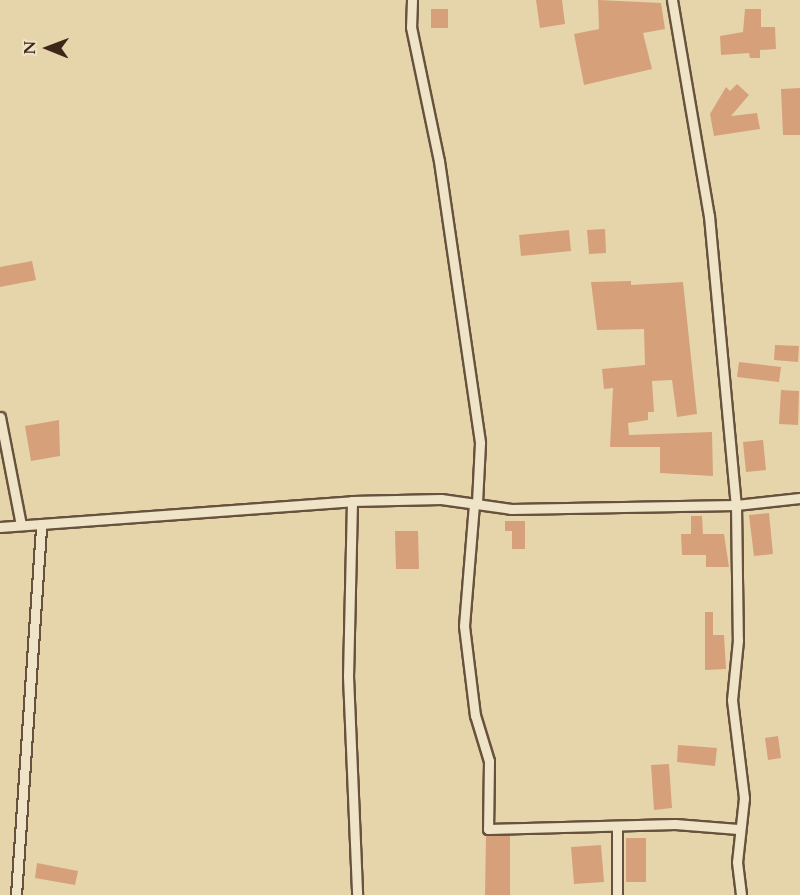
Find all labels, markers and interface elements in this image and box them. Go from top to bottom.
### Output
north arrow [18,18,78,78]
text: N [19,41,41,55]

